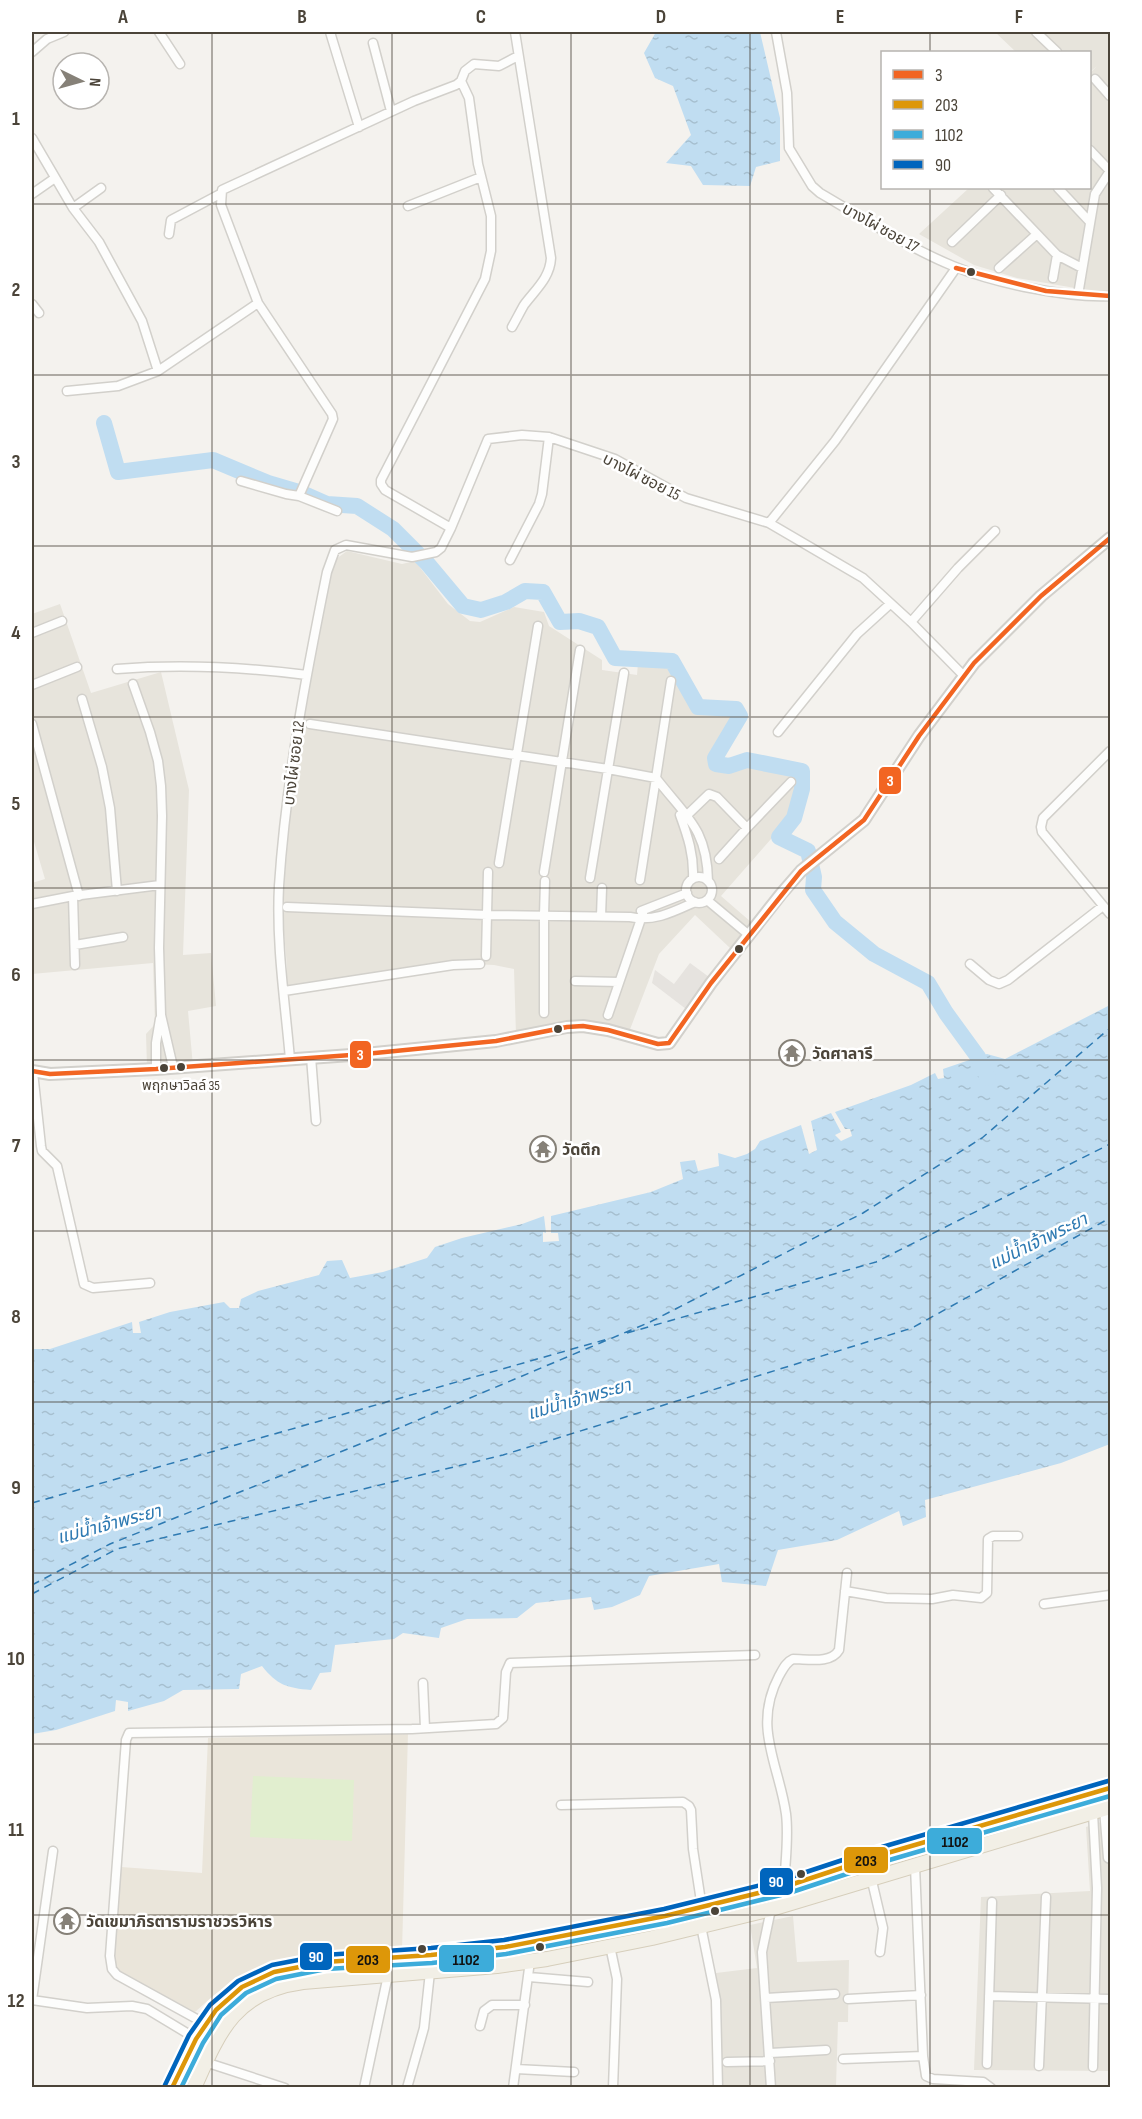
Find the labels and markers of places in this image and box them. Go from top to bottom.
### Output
unlabelled marker [965,266,977,278]
unlabelled marker [733,943,745,955]
unlabelled marker [552,1023,564,1035]
temple icon: วัดศาลารี [777,1038,807,1068]
place label: วัดศาลารี [812,1045,873,1064]
marker: พฤกษาวิลล์ 35 [175,1061,187,1073]
unlabelled marker [158,1062,170,1074]
place label: พฤกษาวิลล์ 35 [142,1077,220,1094]
temple icon: วัดตึก [528,1134,558,1164]
place label: วัดตึก [562,1141,601,1160]
unlabelled marker [795,1868,807,1880]
unlabelled marker [709,1905,721,1917]
temple icon: วัดเขมาภิรตารามราชวรวิหาร [52,1906,82,1936]
place label: วัดเขมาภิรตารามราชวรวิหาร [86,1913,272,1932]
unlabelled marker [534,1941,546,1953]
unlabelled marker [416,1943,428,1955]

